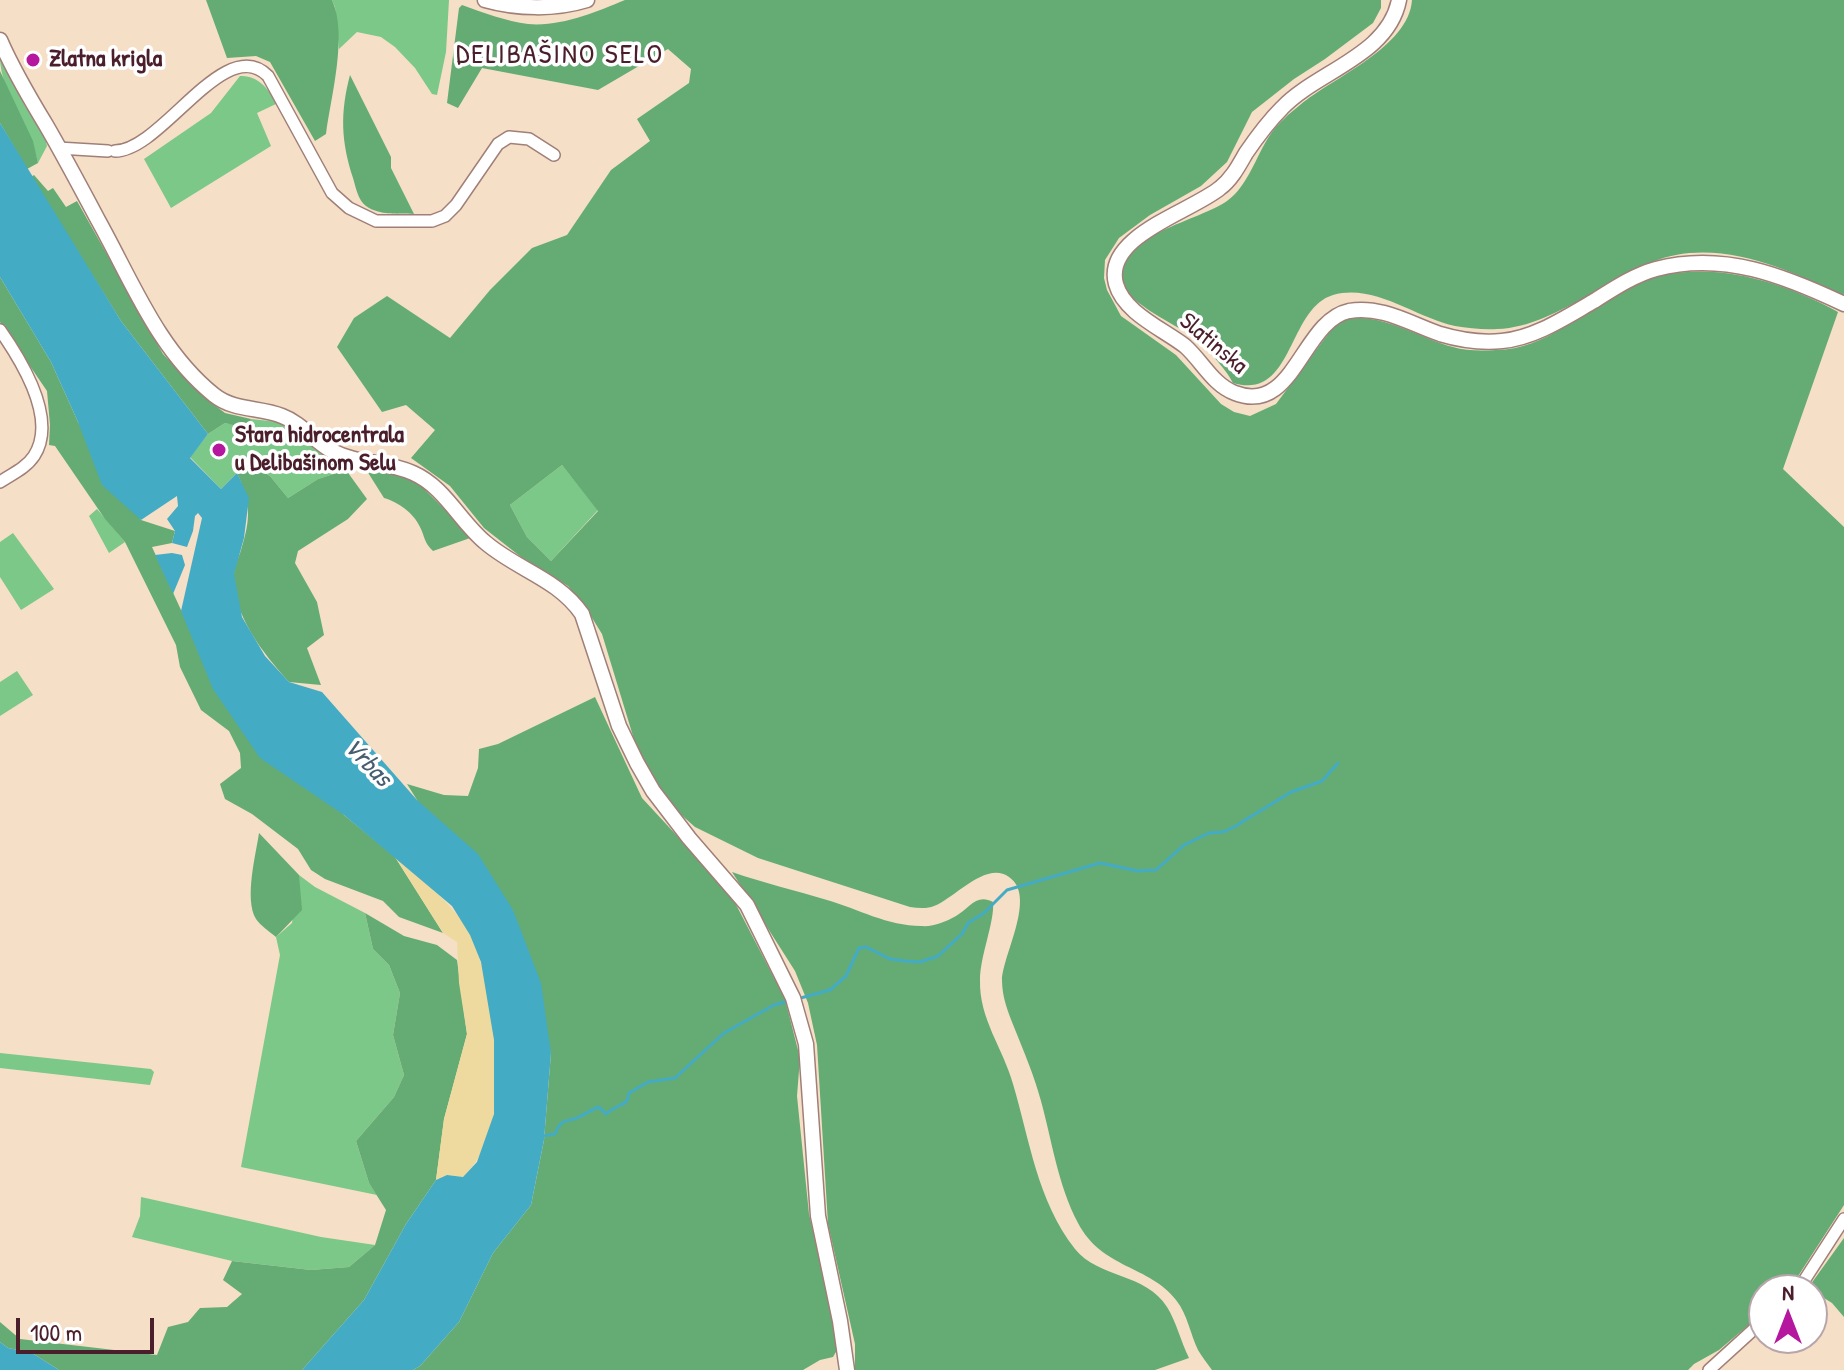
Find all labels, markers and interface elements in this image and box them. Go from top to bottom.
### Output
district label: DELIBAŠINO SELO [456,39,664,73]
place label: Zlatna krigla [49,46,162,74]
marker: Zlatna krigla [24,51,42,69]
street label: Slatinska [1173,307,1253,381]
place label: Stara hidrocentrala u Delibašinom Selu [235,422,404,478]
marker: Stara hidrocentrala u Delibašinom Selu [210,441,228,459]
water label: Vrbas [336,732,398,794]
north arrow [1748,1274,1828,1354]
text: N [1782,1277,1794,1307]
scale bar [20,1302,158,1352]
text: 100 m [30,1316,82,1348]

